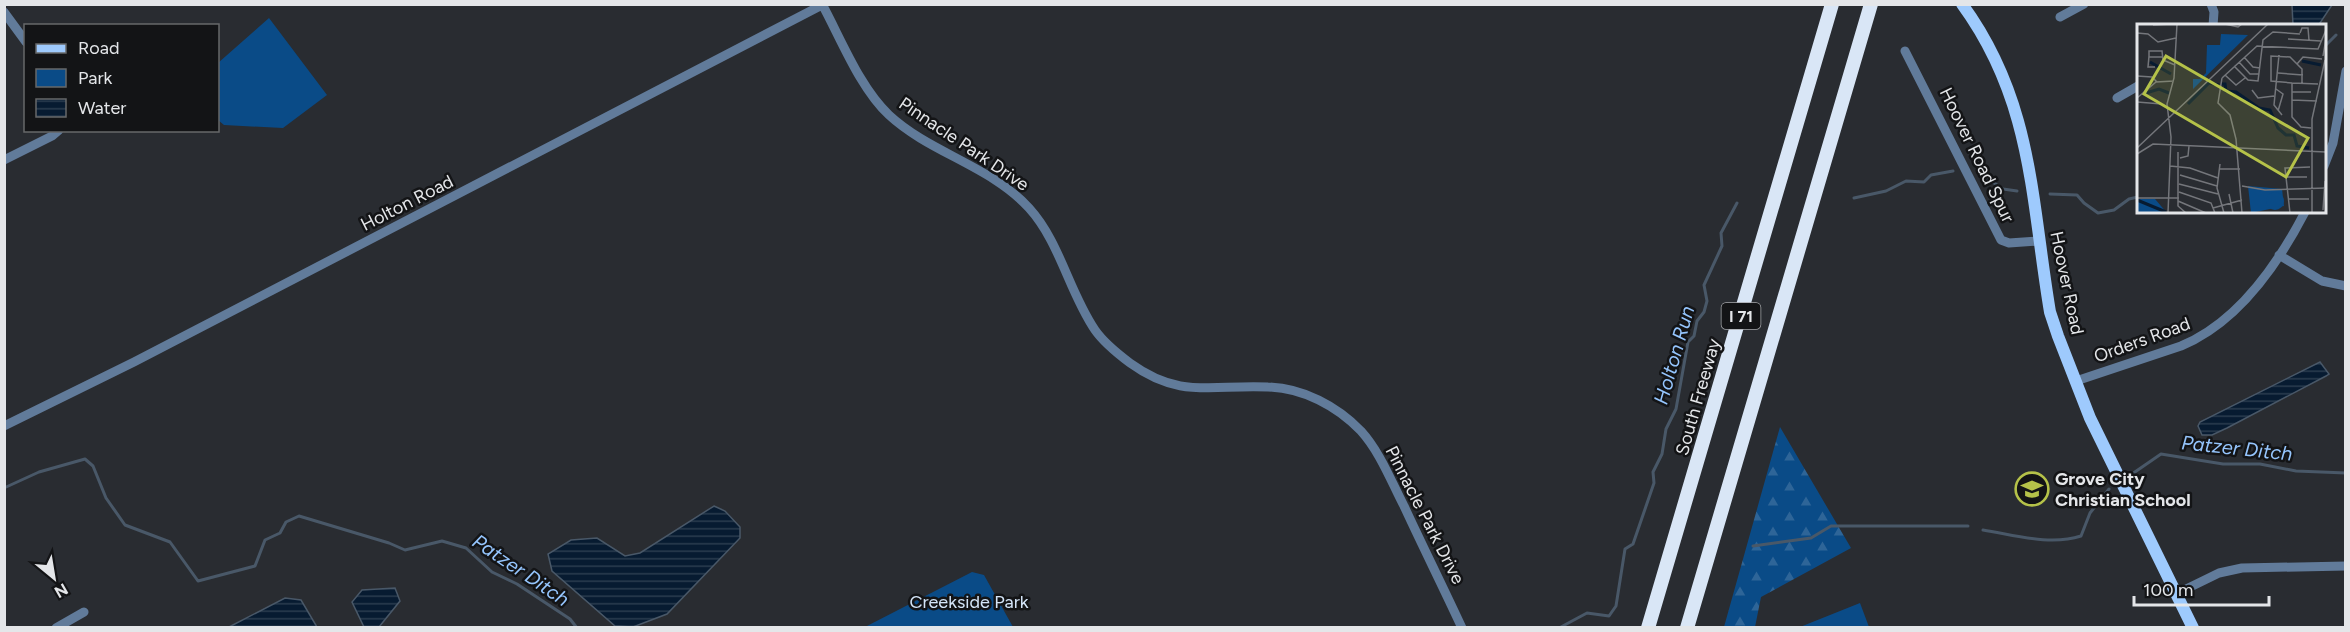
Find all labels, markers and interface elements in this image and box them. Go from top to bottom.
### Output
legend [24,24,219,132]
inset map [2137,24,2326,213]
text: Road [78,37,119,59]
text: Park [78,67,113,89]
street label: Hoover Road Spur [1935,84,2019,226]
street label: Pinnacle Park Drive [895,92,1033,196]
text: Water [78,97,126,119]
street label: Holton Road [357,170,457,236]
street label: Hoover Road [2045,229,2089,337]
water label: Holton Run [1648,303,1700,407]
road number: I 71 [1722,303,1760,329]
street label: Orders Road [2091,312,2193,368]
street label: South Freeway [1671,336,1725,458]
water label: Patzer Ditch [2180,430,2294,466]
street label: Pinnacle Park Drive [1381,442,1469,588]
place label: Grove City Christian School [2055,468,2191,511]
school or university icon: Grove City Christian School [2014,471,2050,507]
water label: Patzer Ditch [468,529,574,611]
north arrow [24,548,84,608]
scale bar [2134,569,2269,607]
text: N [51,579,71,602]
text: 100 m [2143,579,2193,601]
park label: Creekside Park [909,591,1029,613]

